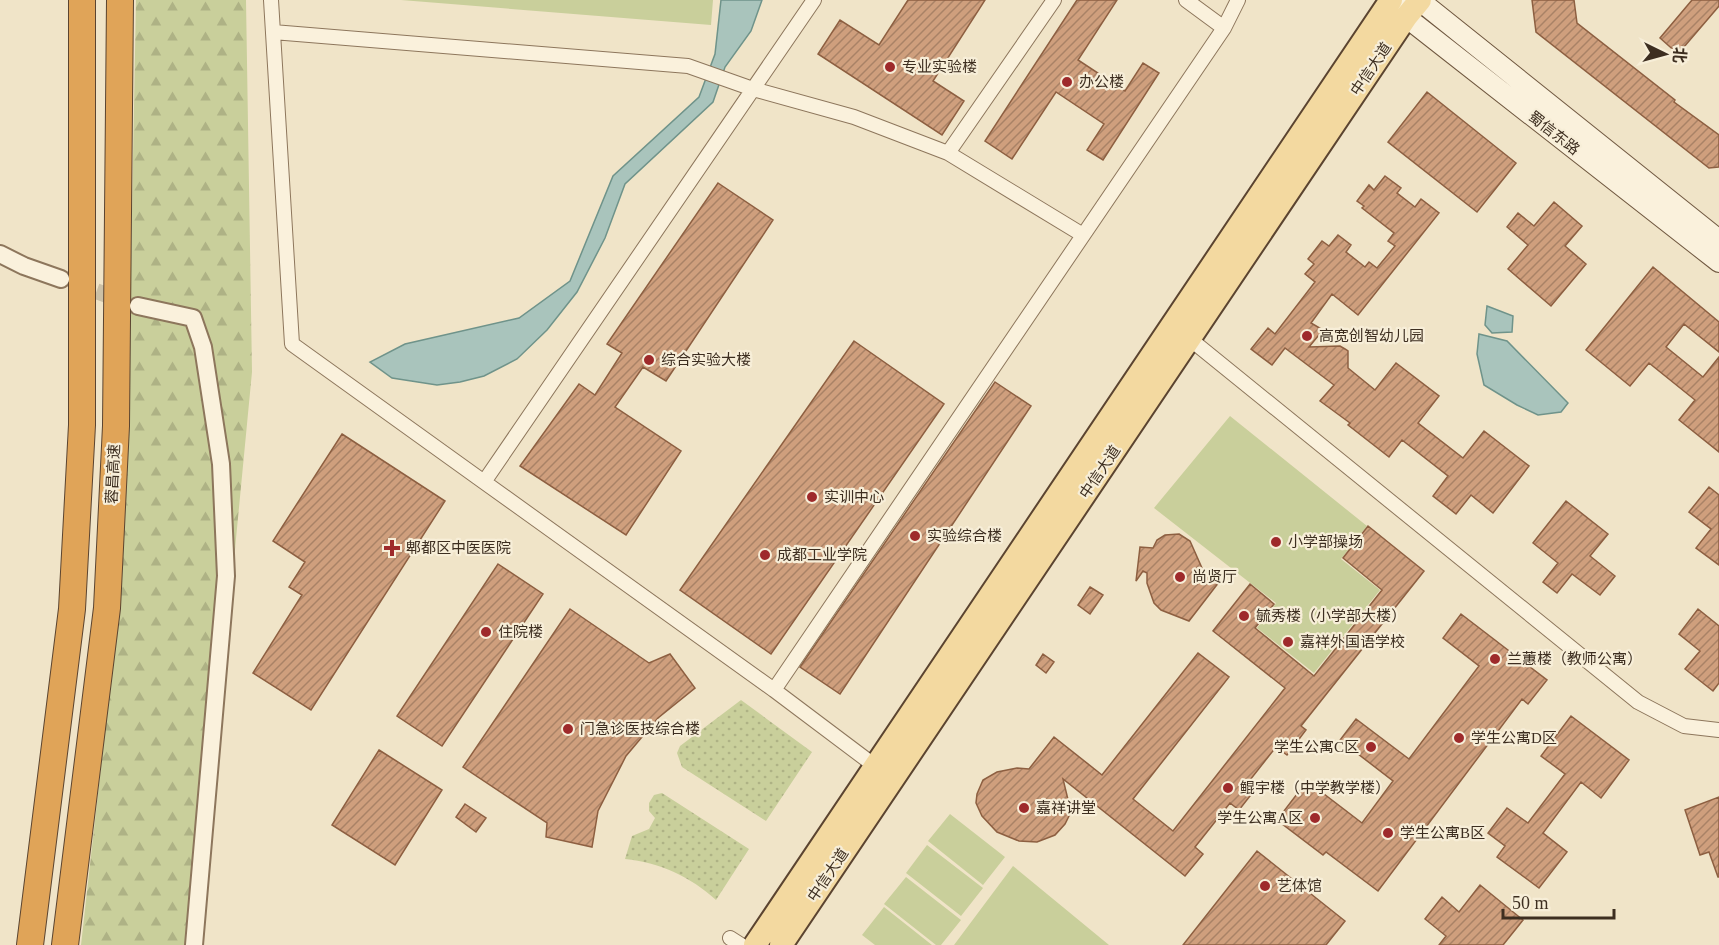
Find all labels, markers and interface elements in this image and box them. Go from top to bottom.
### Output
north arrow [1635,24,1695,84]
street label: 中信大道 [1348,40,1394,98]
text: 北 [1670,47,1689,64]
place label: 专业实验楼 [902,59,977,75]
marker: 专业实验楼 [883,60,897,74]
place label: 办公楼 [1079,74,1124,90]
marker: 办公楼 [1060,75,1074,89]
street label: 蜀信东路 [1525,108,1583,158]
place label: 高宽创智幼儿园 [1319,327,1424,344]
marker: 高宽创智幼儿园 [1300,329,1314,343]
place label: 综合实验大楼 [661,352,751,368]
marker: 综合实验大楼 [642,353,656,367]
street label: 中信大道 [1077,443,1123,501]
street label: 蓉昌高速 [103,444,123,504]
place label: 实训中心 [824,489,884,505]
marker: 实训中心 [805,490,819,504]
place label: 实验综合楼 [927,528,1002,544]
marker: 实验综合楼 [908,529,922,543]
place label: 小学部操场 [1288,534,1363,550]
marker: 小学部操场 [1269,535,1283,549]
marker: 郫都区中医医院 [383,539,401,557]
place label: 郫都区中医医院 [406,540,511,556]
place label: 成都工业学院 [777,547,867,563]
marker: 成都工业学院 [758,548,772,562]
place label: 尚贤厅 [1192,569,1237,585]
marker: 尚贤厅 [1173,570,1187,584]
place label: 毓秀楼（小学部大楼） [1256,608,1406,624]
marker: 毓秀楼（小学部大楼） [1237,609,1251,623]
place label: 住院楼 [498,624,543,640]
marker: 住院楼 [479,625,493,639]
place label: 嘉祥外国语学校 [1300,633,1405,650]
marker: 嘉祥外国语学校 [1281,635,1295,649]
place label: 兰蕙楼（教师公寓） [1507,651,1642,667]
marker: 兰蕙楼（教师公寓） [1488,652,1502,666]
place label: 门急诊医技综合楼 [580,721,700,737]
marker: 门急诊医技综合楼 [561,722,575,736]
place label: 学生公寓D区 [1471,730,1557,746]
marker: 学生公寓D区 [1452,731,1466,745]
place label: 学生公寓C区 [1274,739,1359,755]
marker: 学生公寓C区 [1364,740,1378,754]
place label: 鲲宇楼（中学教学楼） [1240,780,1390,796]
marker: 鲲宇楼（中学教学楼） [1221,781,1235,795]
place label: 嘉祥讲堂 [1036,800,1096,816]
marker: 嘉祥讲堂 [1017,801,1031,815]
place label: 学生公寓A区 [1217,810,1303,826]
marker: 学生公寓A区 [1308,811,1322,825]
place label: 学生公寓B区 [1400,825,1485,841]
marker: 学生公寓B区 [1381,826,1395,840]
street label: 中信大道 [805,846,851,904]
place label: 艺体馆 [1277,878,1322,894]
marker: 艺体馆 [1258,879,1272,893]
scale bar [1503,882,1614,920]
text: 50 m [1512,893,1549,913]

